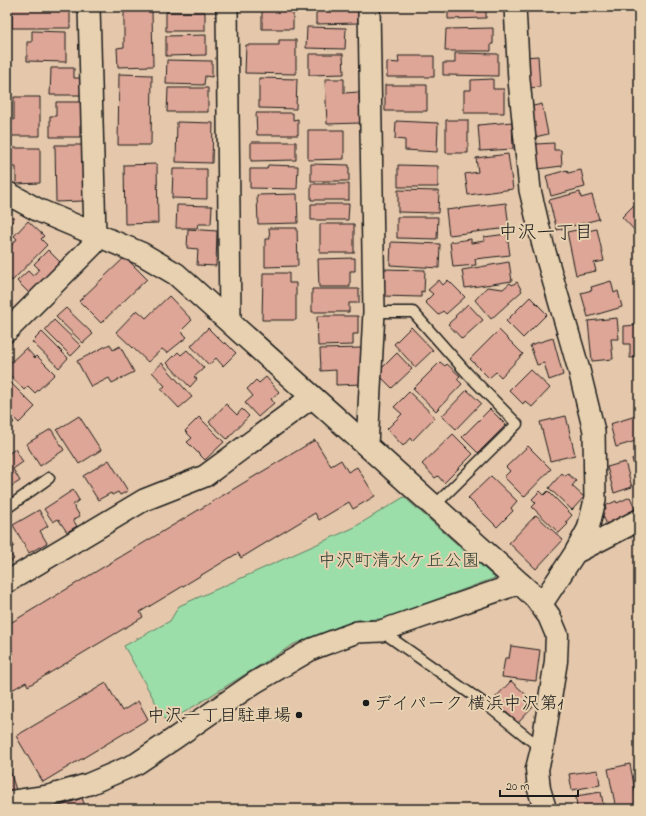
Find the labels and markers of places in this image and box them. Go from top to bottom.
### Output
place label: デイパーク 横浜中沢第1 [374,692,563,718]
marker: デイパーク 横浜中沢第1 [361,698,371,708]
place label: 中沢一丁目駐車場 [147,704,291,730]
marker: 中沢一丁目駐車場 [294,710,304,720]

